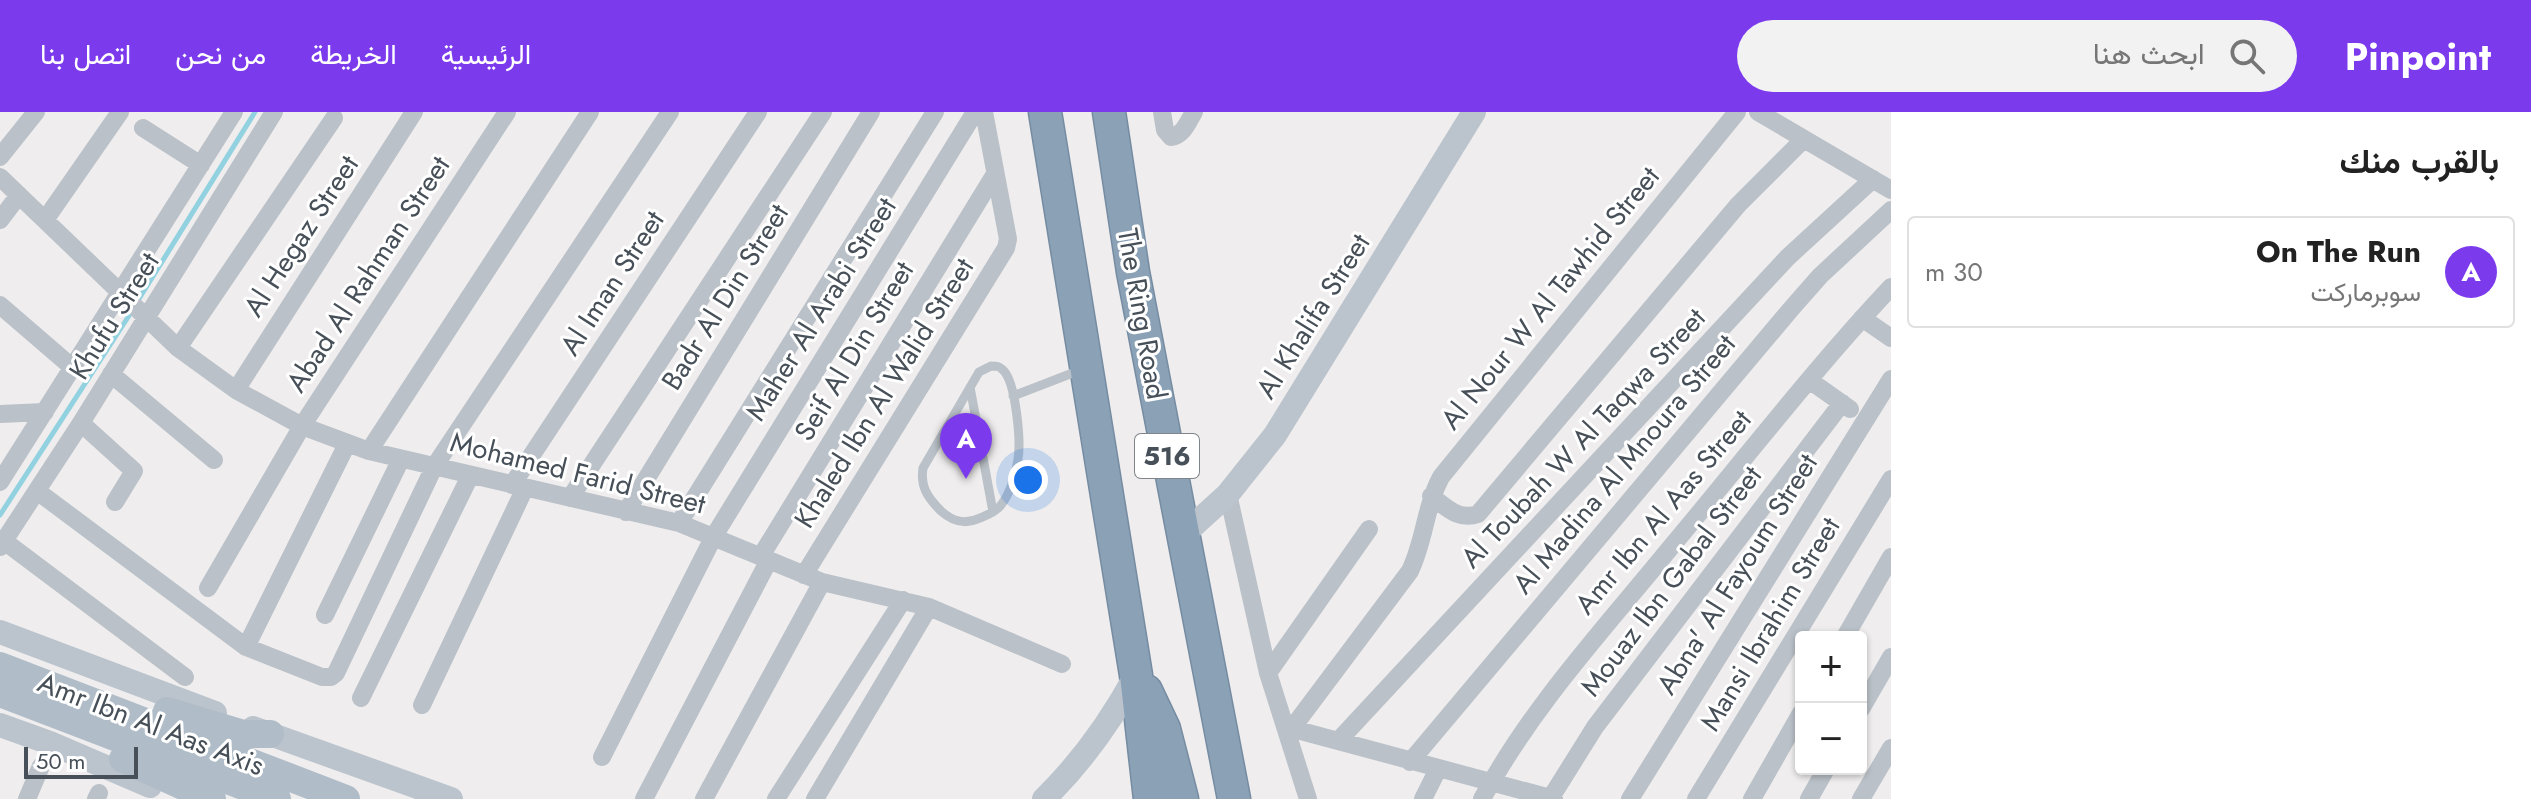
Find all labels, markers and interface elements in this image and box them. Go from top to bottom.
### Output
search box [1737,20,2297,92]
text: Pinpoint [2345,29,2491,84]
text: ابحث هنا [2093,32,2205,75]
text: اتصل بنا [40,34,131,75]
text: من نحن [175,34,266,75]
text: الخريطة [310,34,397,75]
text: الرئيسية [441,34,531,75]
icon: search [2225,34,2269,78]
text: بالقرب منك [2340,137,2499,186]
street label: Al Hegaz Street [233,147,369,325]
street label: Abad Al Rahman Street [276,147,460,400]
street label: Al Nour W Al Tawhid Street [1431,157,1669,438]
street label: Maher Al Arabi Street [736,189,907,429]
street label: Badr Al Din Street [651,196,799,398]
street label: Al Iman Street [550,202,674,364]
street label: The Ring Road [1107,225,1177,403]
street label: Al Khalifa Street [1246,225,1380,406]
text: On The Run [2256,230,2421,273]
street label: Khufu Street [59,244,169,388]
street label: Khaled Ibn Al Walid Street [787,252,981,534]
street label: Seif Al Din Street [784,253,924,449]
text: 30 m [1925,253,1983,291]
text: A [2461,253,2481,291]
text: سوبرماركت [2310,273,2421,311]
street label: Al Toubah W Al Taqwa Street [1451,298,1715,577]
street label: Al Madina Al Mnoura Street [1503,325,1745,603]
street label: Amr Ibn Al Aas Street [1565,401,1761,623]
pin: A [940,413,992,479]
street label: Mohamed Farid Street [446,421,710,525]
road number: 516 [1135,434,1199,478]
street label: Abna' Al Fayoum Street [1646,445,1828,702]
street label: Mouaz Ibn Gabal Street [1570,457,1772,705]
your location [1008,460,1048,500]
street label: Mansi Ibrahim Street [1690,509,1850,739]
map controls [1795,631,1867,775]
button: + [1795,631,1867,703]
street label: Amr Ibn Al Aas Axis [32,662,270,786]
button: − [1795,703,1867,775]
scale bar [24,743,138,779]
text: 50 m [36,745,85,777]

